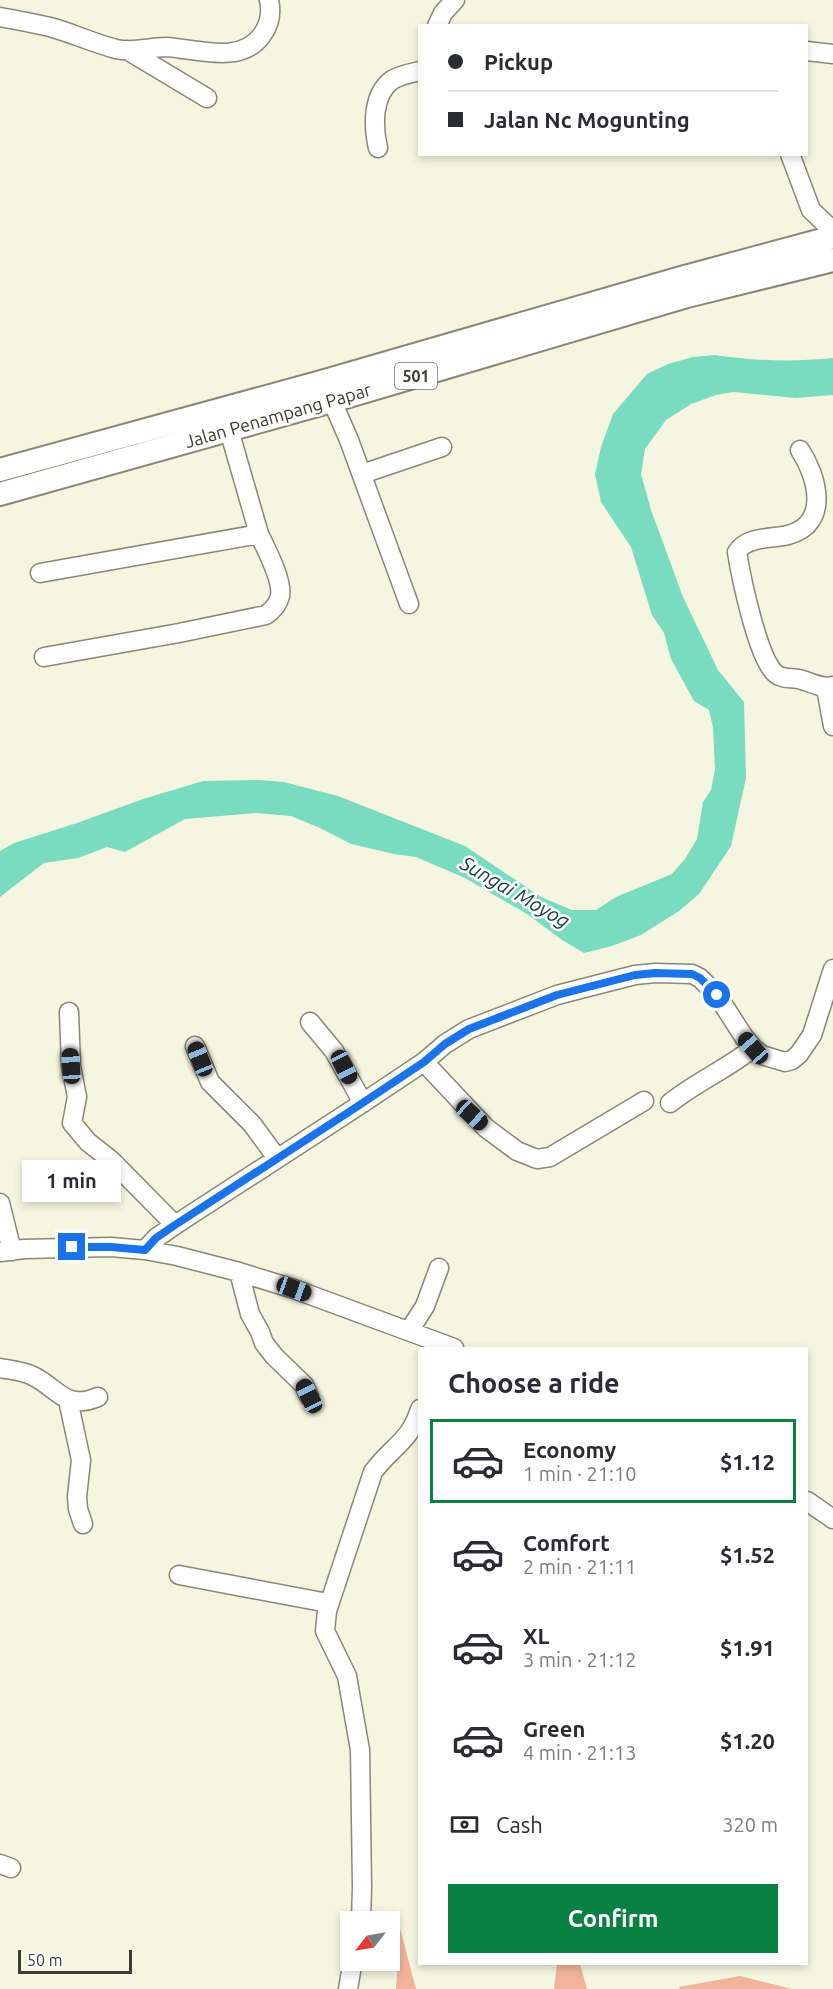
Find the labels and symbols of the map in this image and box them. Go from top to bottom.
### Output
road number: 501 [395,363,437,389]
street label: Jalan Penampang Papar [182,379,373,451]
water label: Sungai Moyog [456,851,574,932]
route start [703,981,730,1008]
car [734,1029,772,1067]
car [185,1039,215,1079]
car [61,1047,81,1085]
car [328,1047,360,1087]
car [453,1096,491,1134]
callout: 1 min [22,1160,122,1202]
route end [58,1233,85,1260]
car [274,1274,314,1304]
car [293,1376,325,1416]
north arrow [340,1911,400,1971]
scale bar [18,1947,132,1974]

